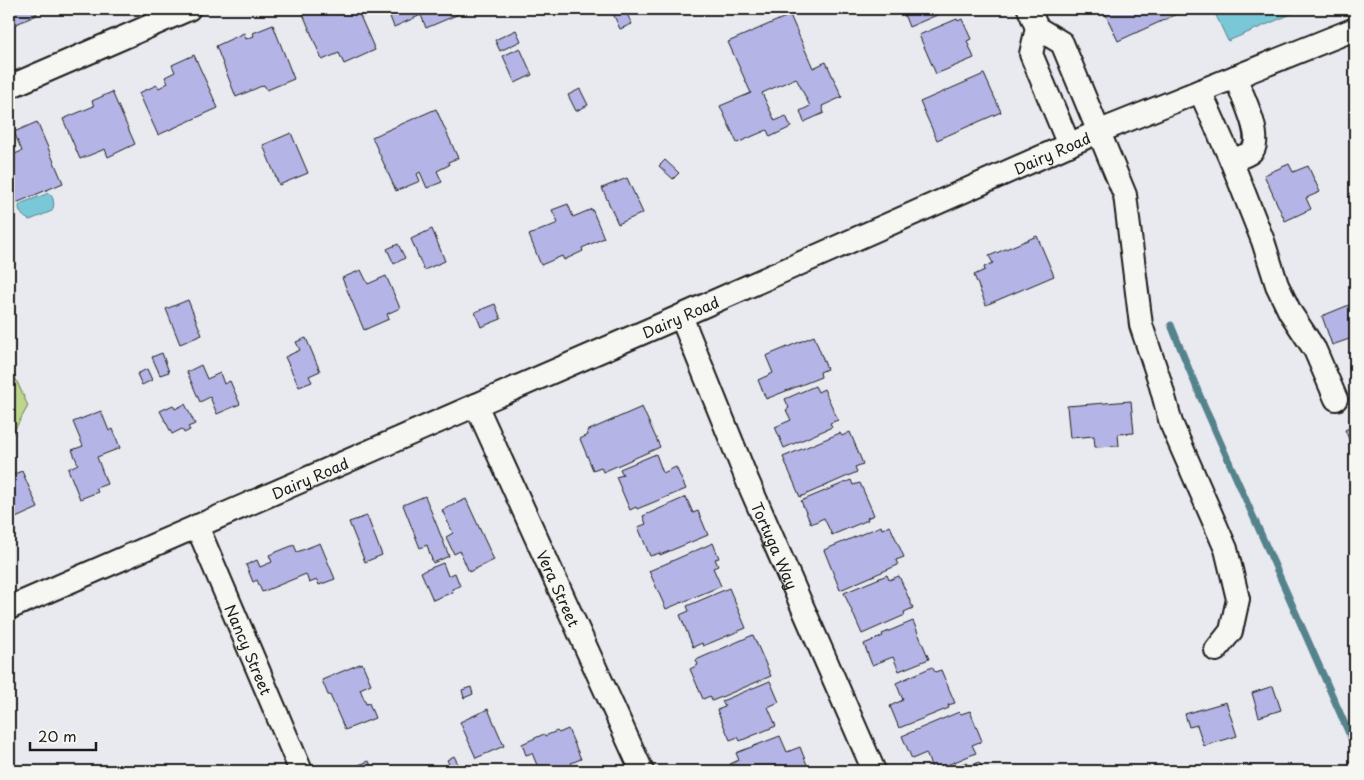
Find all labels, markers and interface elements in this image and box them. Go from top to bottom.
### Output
street label: Dairy Road [1010,125,1094,179]
street label: Dairy Road [638,289,722,343]
street label: Dairy Road [268,450,352,504]
street label: Tortuga Way [746,498,805,593]
street label: Vera Street [532,546,586,630]
street label: Nancy Street [220,601,279,698]
scale bar [30,720,96,752]
text: 20 m [38,724,77,747]

